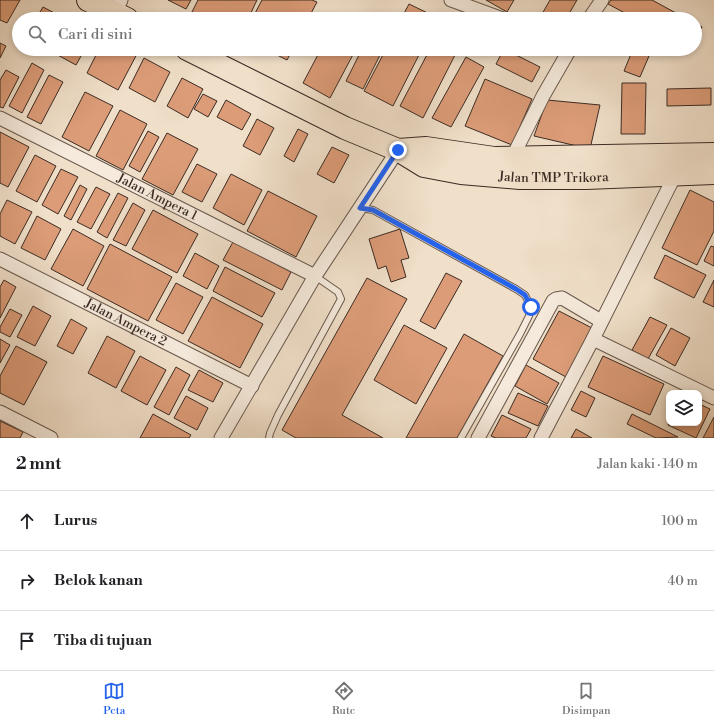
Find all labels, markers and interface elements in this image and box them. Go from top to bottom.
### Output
search box [12,12,702,56]
icon: search [26,23,48,45]
text: Cari di sini [58,25,133,44]
route end [389,141,407,159]
street label: Jalan TMP Trikora [497,168,609,186]
street label: Jalan Ampera 1 [114,170,200,224]
street label: Jalan Ampera 2 [81,295,170,350]
route start [522,298,540,316]
map controls [666,390,702,426]
button: layers [666,390,702,426]
text: 2 mnt [16,453,61,475]
text: Jalan kaki · 140 m [597,456,698,472]
icon: ahead [16,510,38,532]
text: Lurus [54,511,97,530]
text: 100 m [662,513,698,529]
icon: right [16,570,38,592]
text: Belok kanan [54,571,143,590]
text: 40 m [668,573,698,589]
icon: arrive [16,630,38,652]
text: Tiba di tujuan [54,631,152,650]
tab: Peta [103,680,125,718]
tab: Rute [332,680,355,718]
tab: Disimpan [562,680,611,718]

